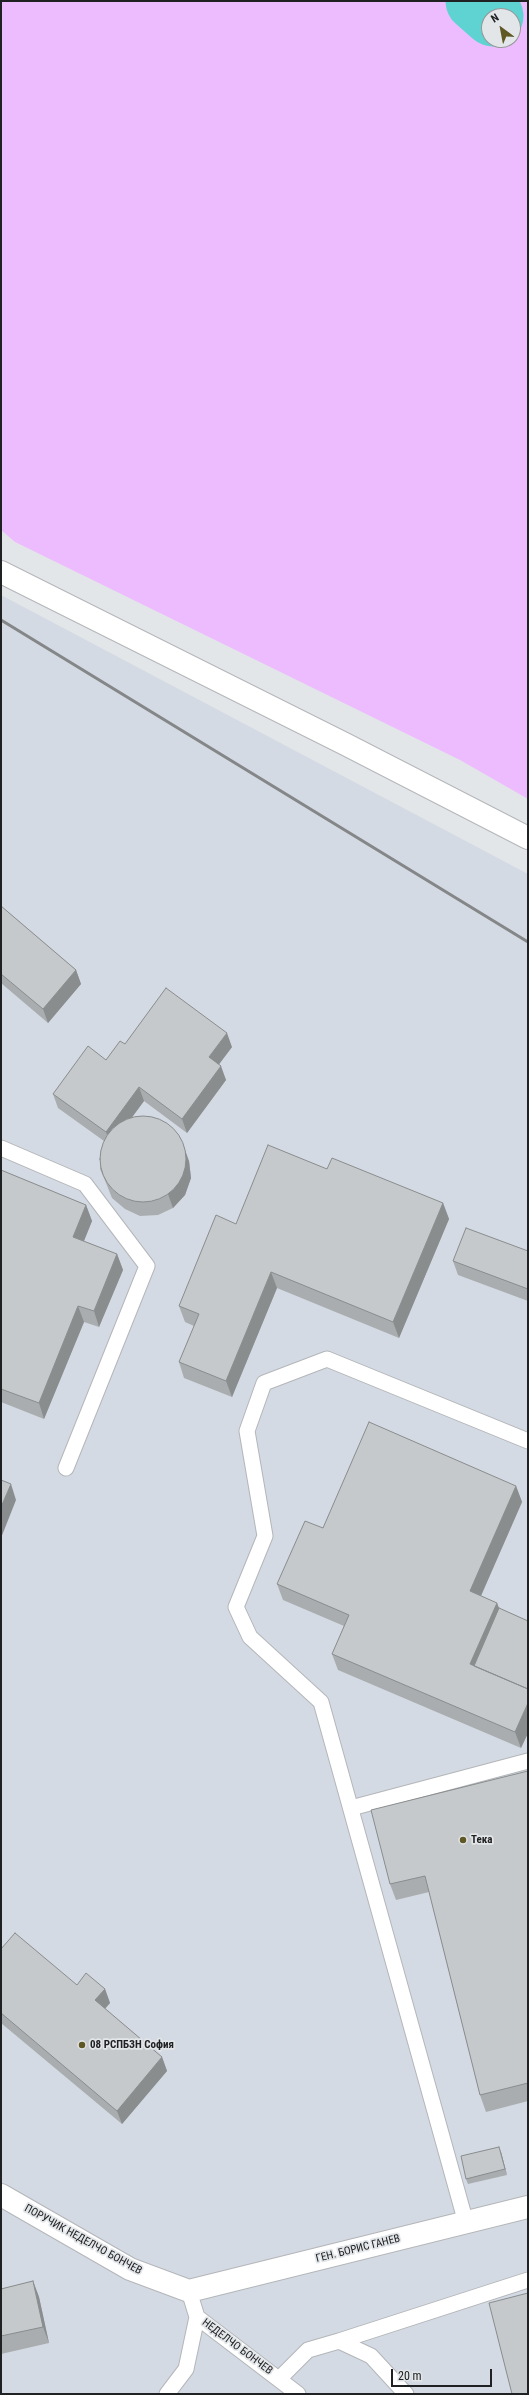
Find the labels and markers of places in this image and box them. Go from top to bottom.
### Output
place label: Тека [471,1833,492,1847]
marker: Тека [458,1835,468,1845]
place label: 08 РСПБЗН София [90,2038,174,2052]
marker: 08 РСПБЗН София [77,2040,87,2050]

